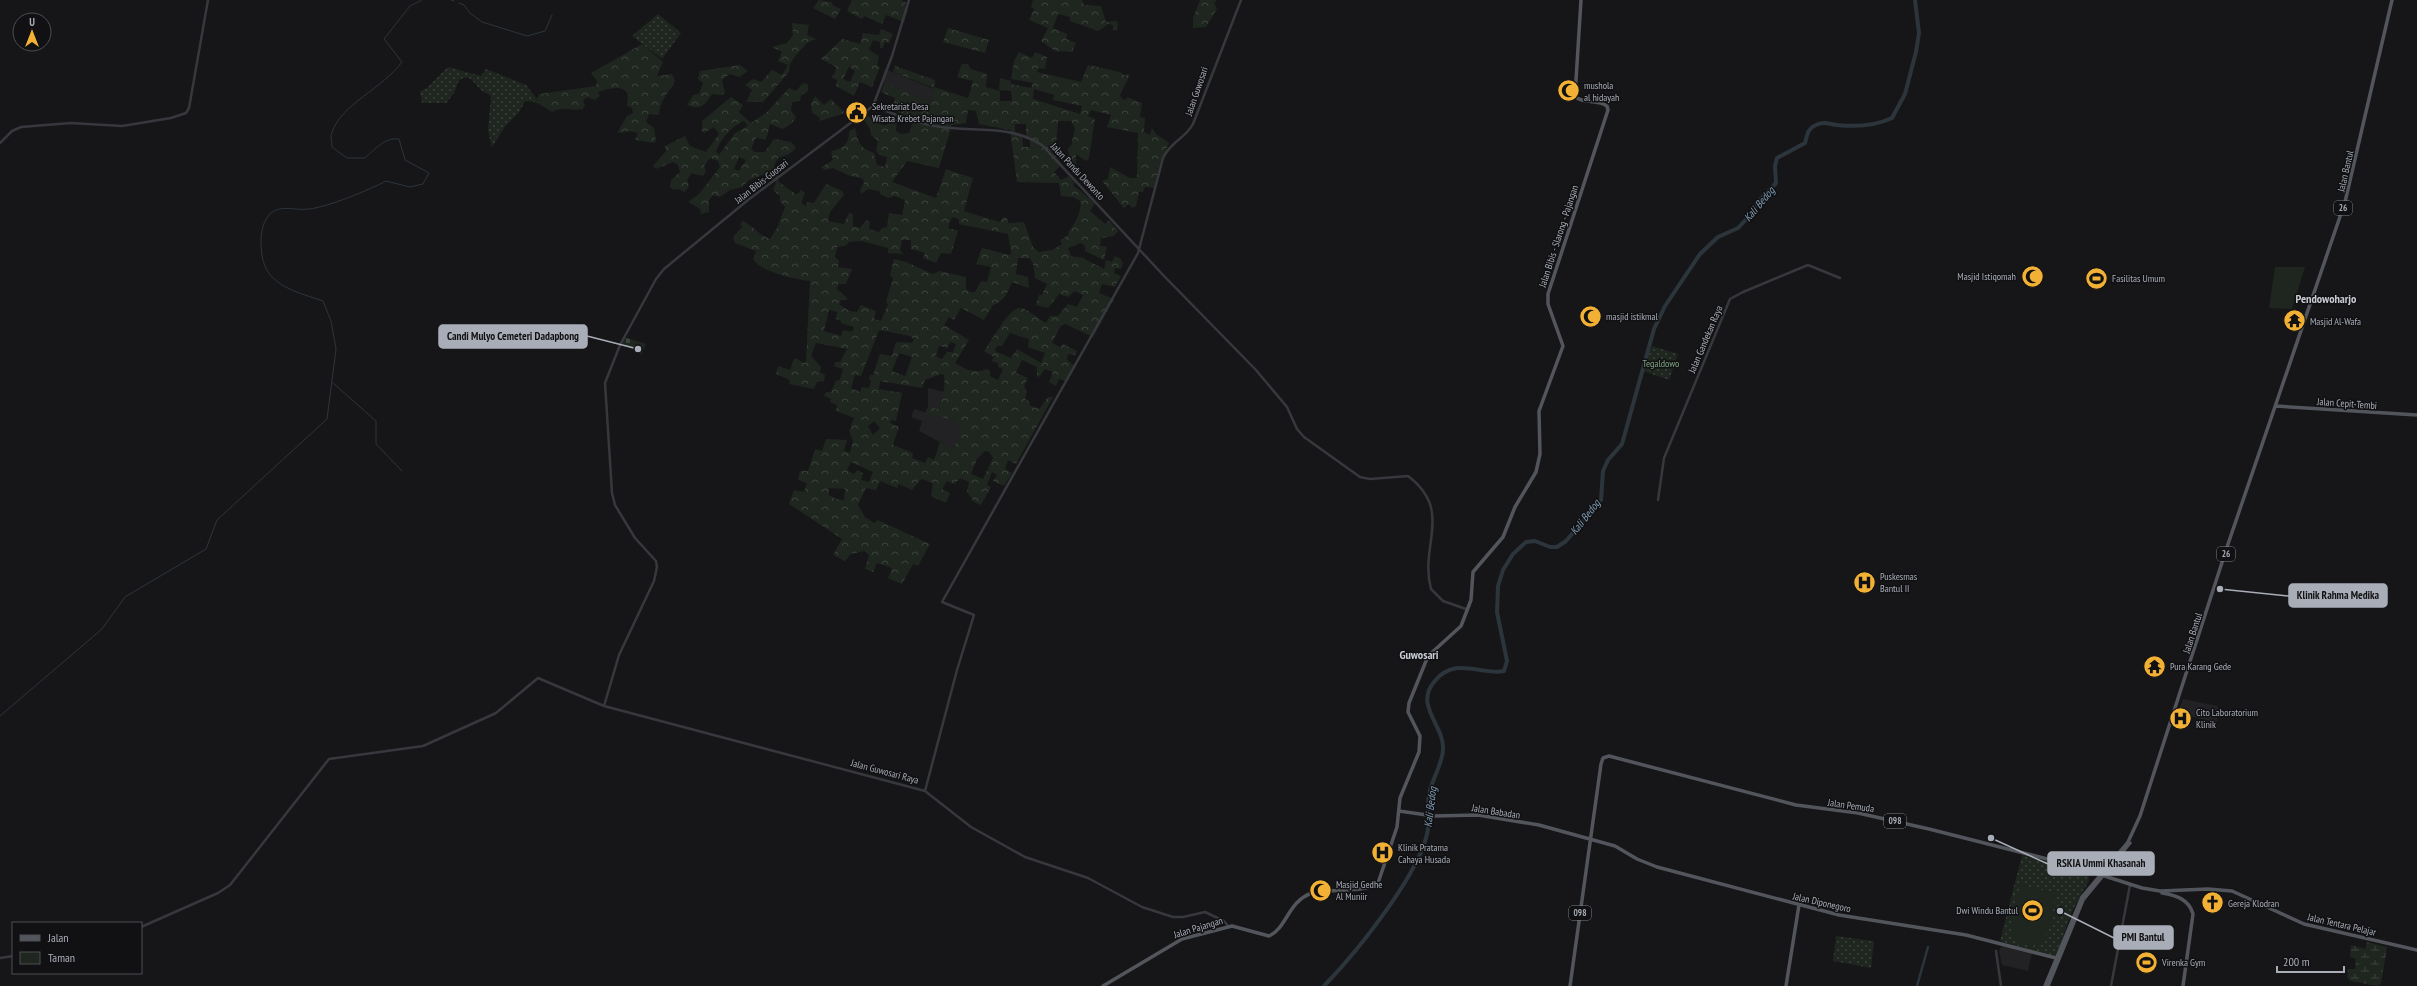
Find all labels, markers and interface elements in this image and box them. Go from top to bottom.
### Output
north arrow [12,12,52,52]
text: U [29,15,35,29]
street label: Jalan Guwosari [1182,65,1211,118]
mosque icon: mushola al hidayah [1556,78,1582,104]
place label: mushola al hidayah [1584,79,1620,104]
public building icon: Sekretariat Desa Wisata Krebet Pajangan [843,99,869,125]
place label: Sekretariat Desa Wisata Krebet Pajangan [872,100,954,125]
street label: Jalan Pandu Dewonto [1047,139,1107,203]
street label: Jalan Bantul [2334,149,2357,194]
street label: Jalan Bibis-Guosari [731,156,791,207]
street label: Jalan Bibis - Slarong - Pajangan [1536,183,1581,290]
water label: Kali Bedog [1741,183,1778,224]
road number: 26 [2334,201,2352,215]
mosque icon: Masjid Istiqomah [2019,263,2045,289]
sports icon: Fasilitas Umum [2084,265,2110,291]
place label: Masjid Istiqomah [1957,270,2016,283]
place label: Fasilitas Umum [2112,272,2165,285]
district label: Pendowoharjo [2296,291,2357,306]
mosque icon: masjid istikmal [1578,303,1604,329]
street label: Jalan Gandekan Raya [1685,304,1726,376]
temple icon: Masjid Al-Wafa [2282,308,2308,334]
place label: masjid istikmal [1606,310,1659,323]
place label: Masjid Al-Wafa [2310,315,2361,328]
callout: Candi Mulyo Cemeteri Dadapbong [439,325,587,348]
text: Candi Mulyo Cemeteri Dadapbong [447,329,579,343]
park label: Tegaldowo [1643,357,1679,370]
street label: Jalan Cepit-Tembi [2316,395,2377,412]
water label: Kali Bedog [1567,496,1604,537]
road number: 26 [2217,547,2235,561]
hospital icon: Puskesmas Bantul II [1851,569,1877,595]
place label: Puskesmas Bantul II [1880,570,1918,595]
callout: Klinik Rahma Medika [2289,584,2387,607]
text: Klinik Rahma Medika [2297,588,2380,602]
street label: Jalan Bantul [2180,611,2205,656]
district label: Guwosari [1399,647,1439,662]
temple icon: Pura Karang Gede [2141,653,2167,679]
place label: Pura Karang Gede [2170,660,2231,673]
hospital icon: Cito Laboratorium Klinik [2168,705,2194,731]
place label: Cito Laboratorium Klinik [2196,706,2258,731]
street label: Jalan Guwosari Raya [849,756,920,787]
water label: Kali Bedog [1421,785,1440,828]
street label: Jalan Pemuda [1826,796,1875,815]
street label: Jalan Babadan [1470,801,1521,822]
road number: 098 [1884,814,1906,828]
hospital icon: Klinik Pratama Cahaya Husada [1369,840,1395,866]
place label: Klinik Pratama Cahaya Husada [1398,841,1450,866]
callout: RSKIA Ummi Khasanah [2048,852,2154,875]
text: RSKIA Ummi Khasanah [2056,856,2146,870]
mosque icon: Masjid Gedhe Al Muniir [1308,877,1334,903]
place label: Masjid Gedhe Al Muniir [1336,878,1382,903]
street label: Jalan Diponegoro [1790,889,1852,916]
church icon: Gereja Klodran [2199,890,2225,916]
sports icon: Dwi Windu Bantul [2020,897,2046,923]
place label: Gereja Klodran [2228,897,2279,910]
place label: Dwi Windu Bantul [1956,904,2019,917]
road number: 098 [1569,906,1591,920]
street label: Jalan Tentara Pelajar [2305,910,2378,939]
street label: Jalan Pajangan [1171,914,1224,941]
legend [12,922,142,974]
callout: PMI Bantul [2114,926,2173,949]
text: Jalan [47,930,69,945]
text: PMI Bantul [2121,930,2165,944]
scale bar [2277,948,2344,974]
sports icon: Virenka Gym [2134,949,2160,975]
text: Taman [48,950,75,965]
text: 200 m [2283,954,2310,969]
place label: Virenka Gym [2161,956,2205,969]

